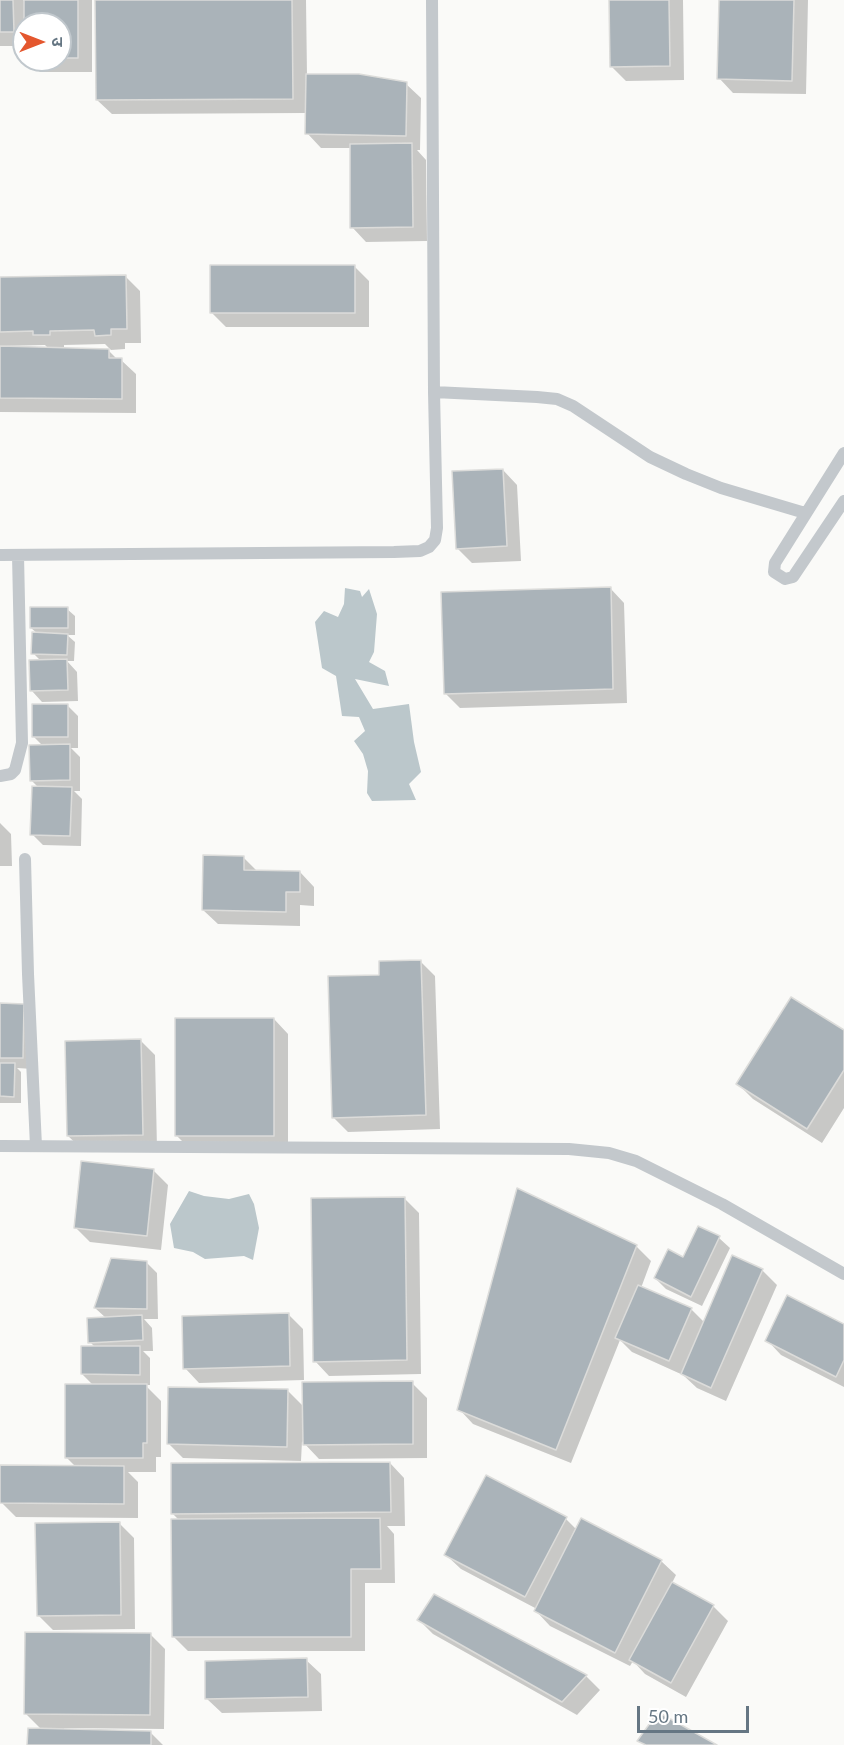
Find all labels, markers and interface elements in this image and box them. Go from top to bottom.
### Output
north arrow [12,12,72,72]
text: उ [49,37,68,47]
scale bar [640,1694,752,1732]
text: 50 m [648,1705,688,1727]

